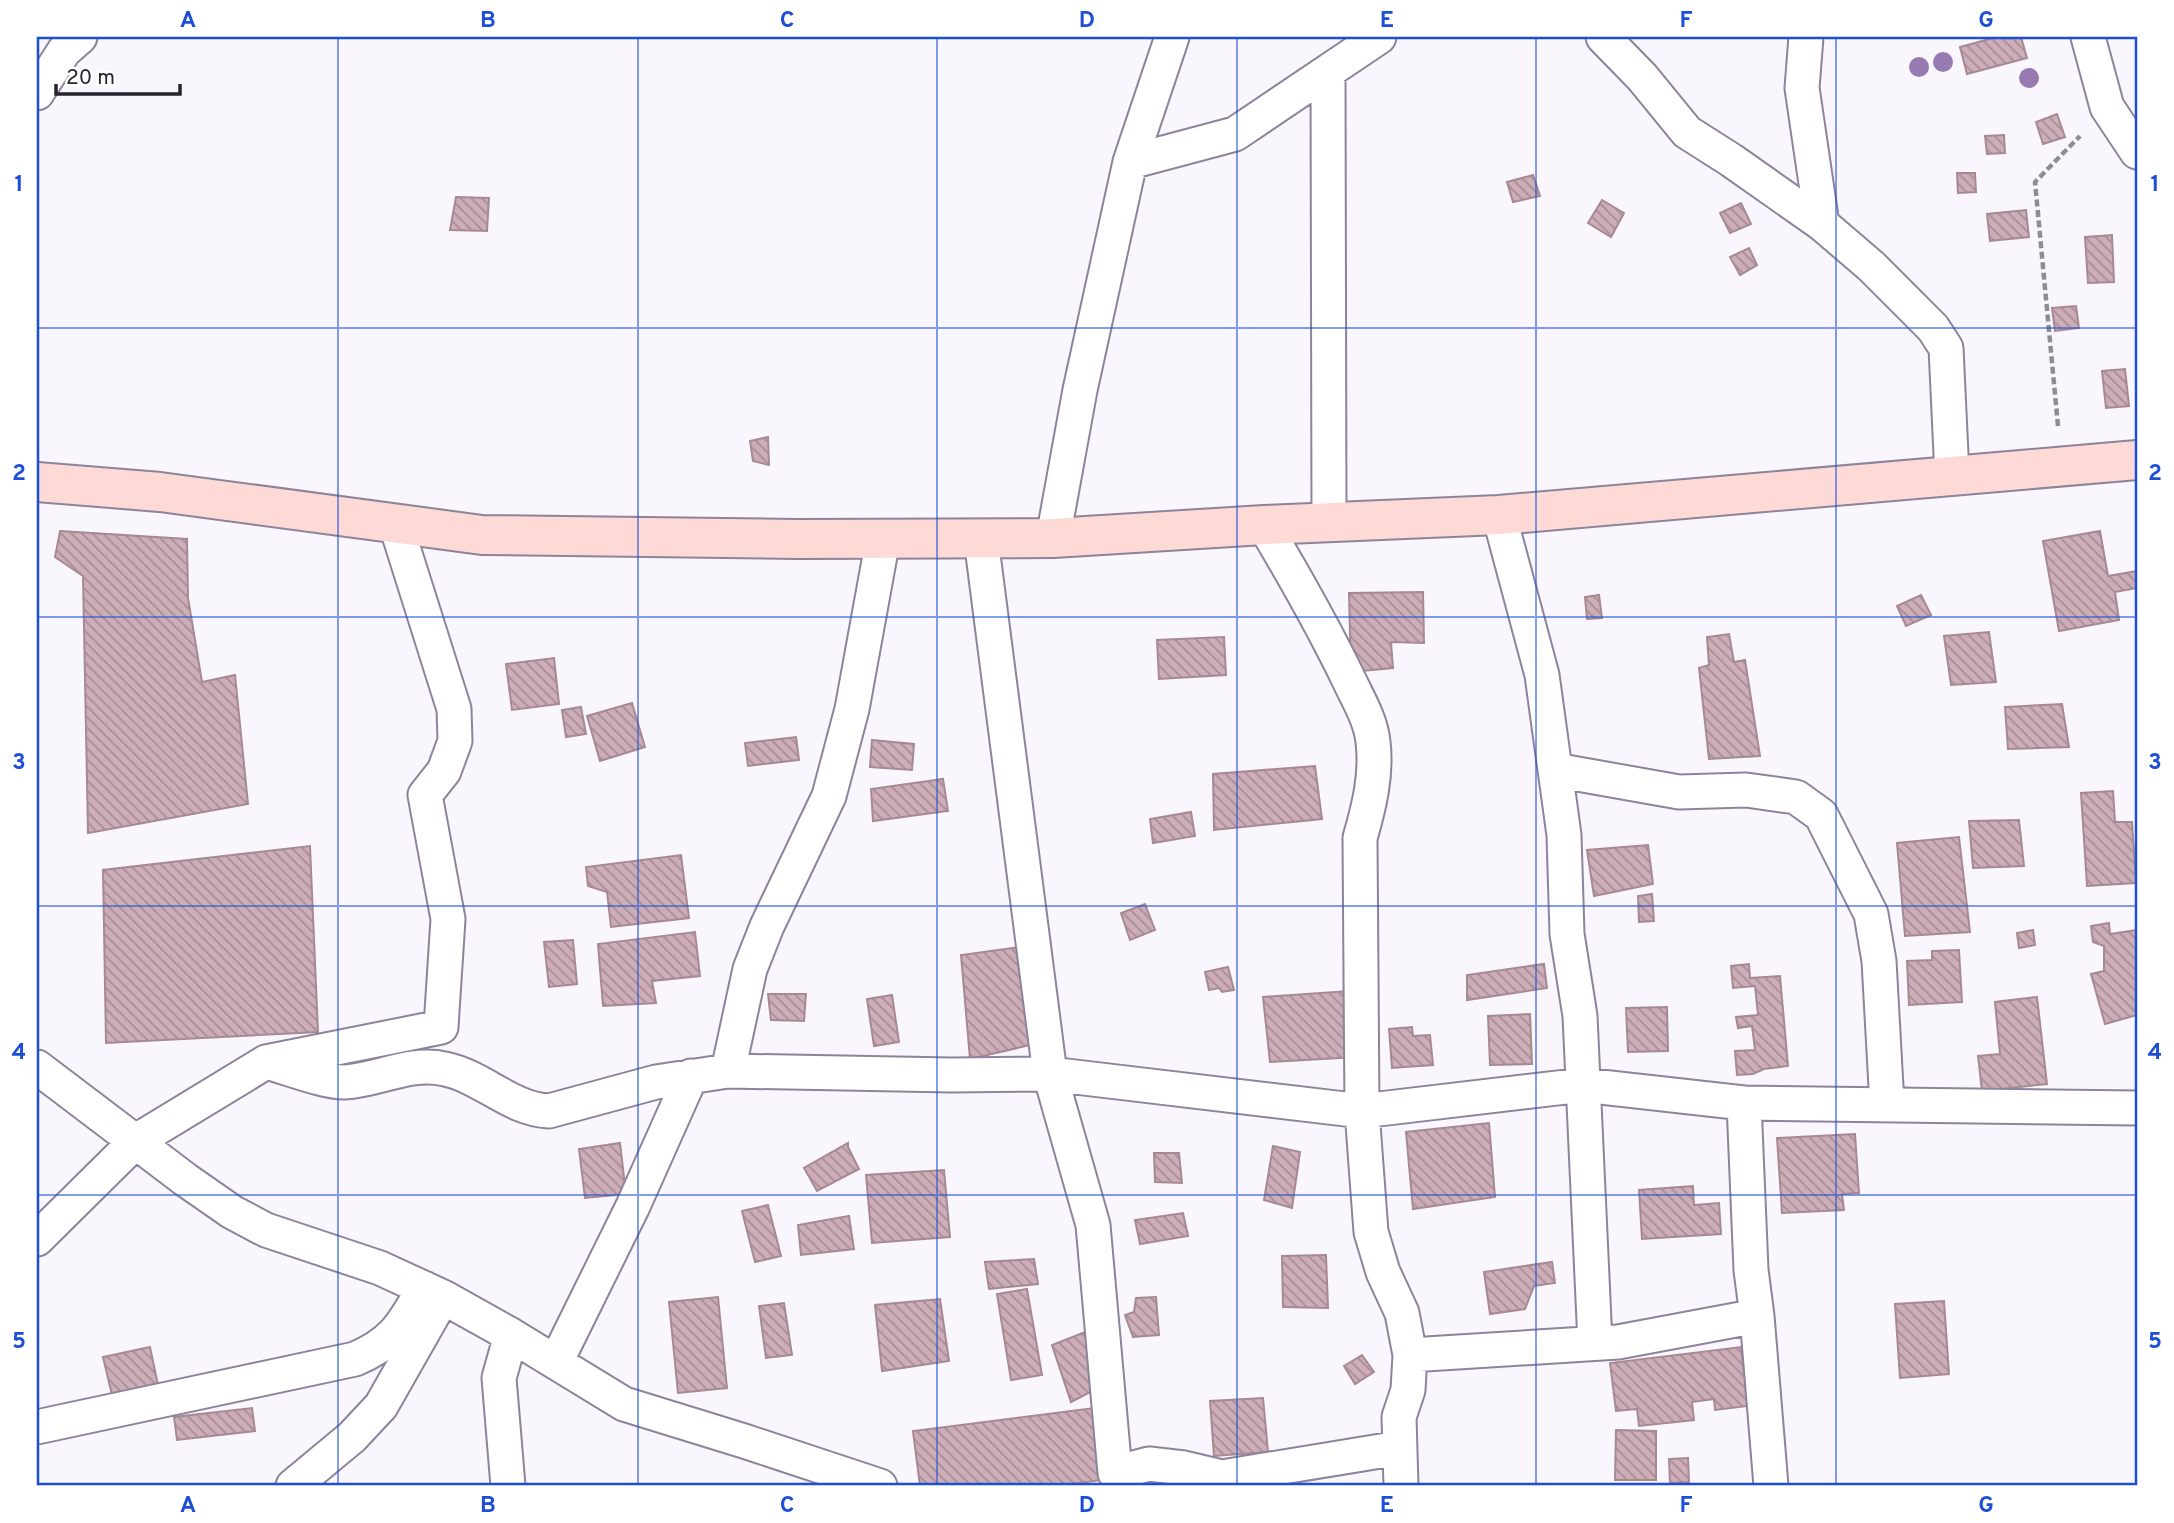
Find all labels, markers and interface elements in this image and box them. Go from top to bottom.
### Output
text: A [180,7,196,36]
text: B [480,7,496,36]
text: C [780,7,794,36]
text: D [1079,7,1095,36]
text: E [1380,7,1394,36]
text: F [1679,7,1693,36]
text: G [1978,7,1994,36]
scale bar [56,52,180,96]
text: 20 m [66,65,115,92]
text: 1 [14,171,24,200]
text: 1 [2150,171,2160,200]
text: 2 [12,460,26,489]
text: 2 [2148,460,2162,489]
text: 3 [12,749,26,778]
text: 3 [2148,749,2162,778]
text: 4 [12,1039,26,1068]
text: 4 [2148,1039,2162,1068]
text: 5 [12,1328,26,1357]
text: 5 [2148,1328,2162,1357]
text: A [180,1492,196,1521]
text: B [480,1492,496,1521]
text: C [780,1492,794,1521]
text: D [1079,1492,1095,1521]
text: E [1380,1492,1394,1521]
text: F [1679,1492,1693,1521]
text: G [1978,1492,1994,1521]

